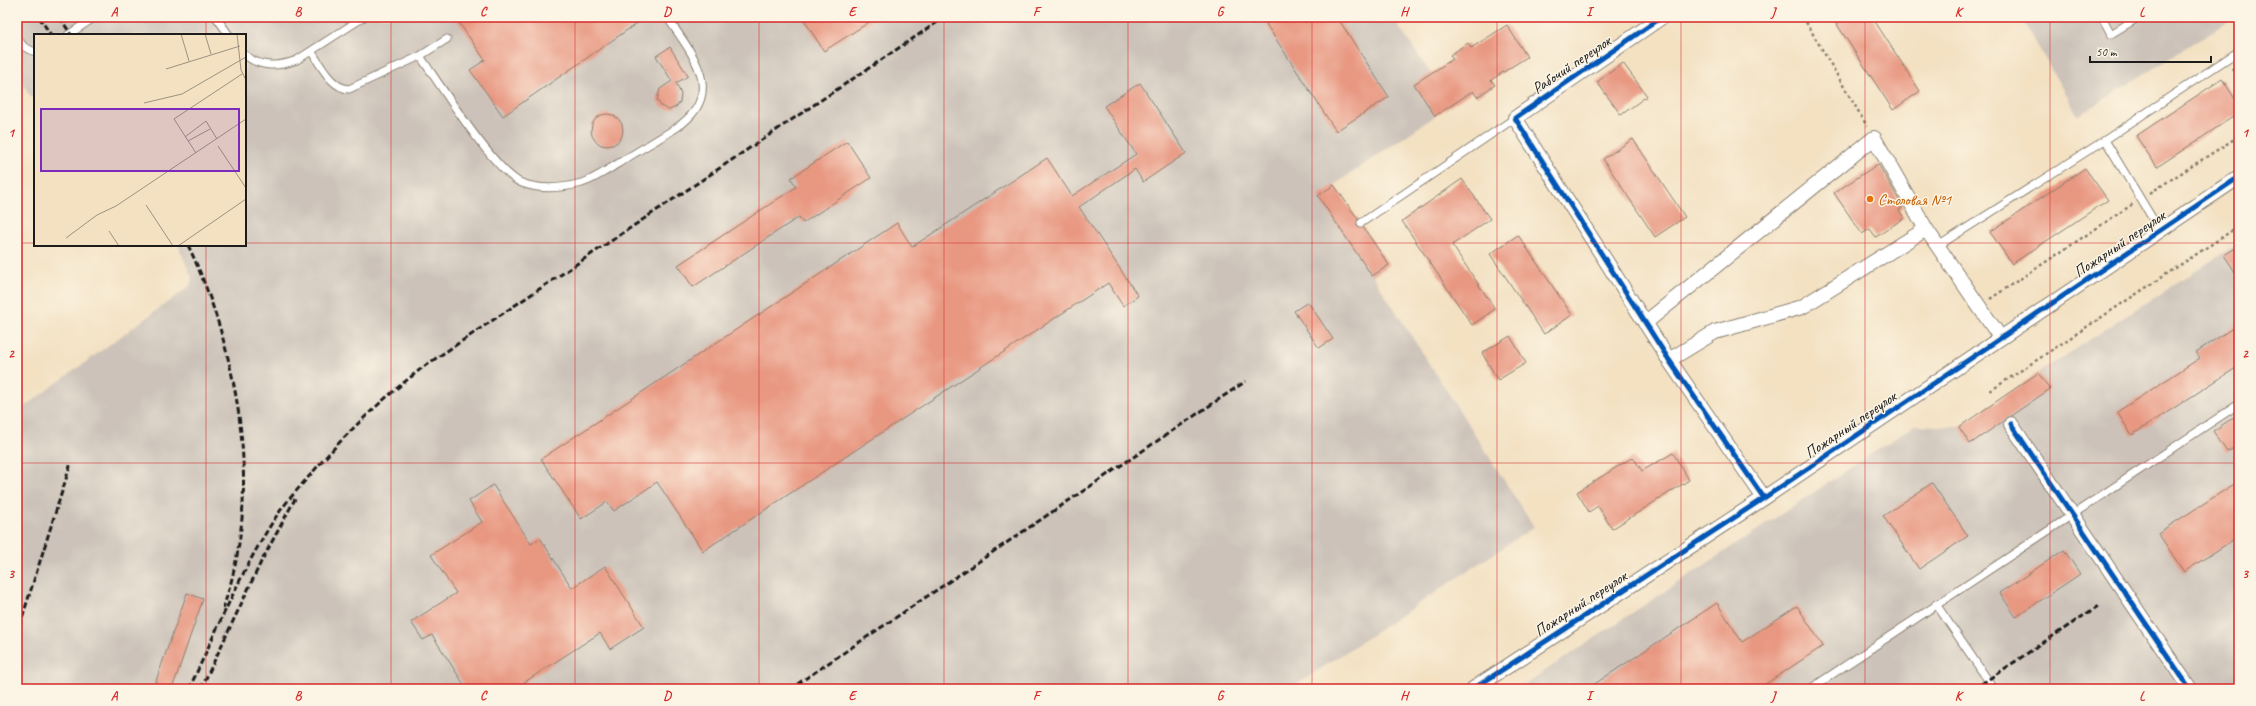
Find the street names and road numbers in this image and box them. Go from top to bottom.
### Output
street label: Рабочий переулок [1528,30,1617,99]
street label: Пожарный переулок [2070,205,2171,282]
street label: Пожарный переулок [1801,386,1902,463]
street label: Пожарный переулок [1531,565,1632,641]

